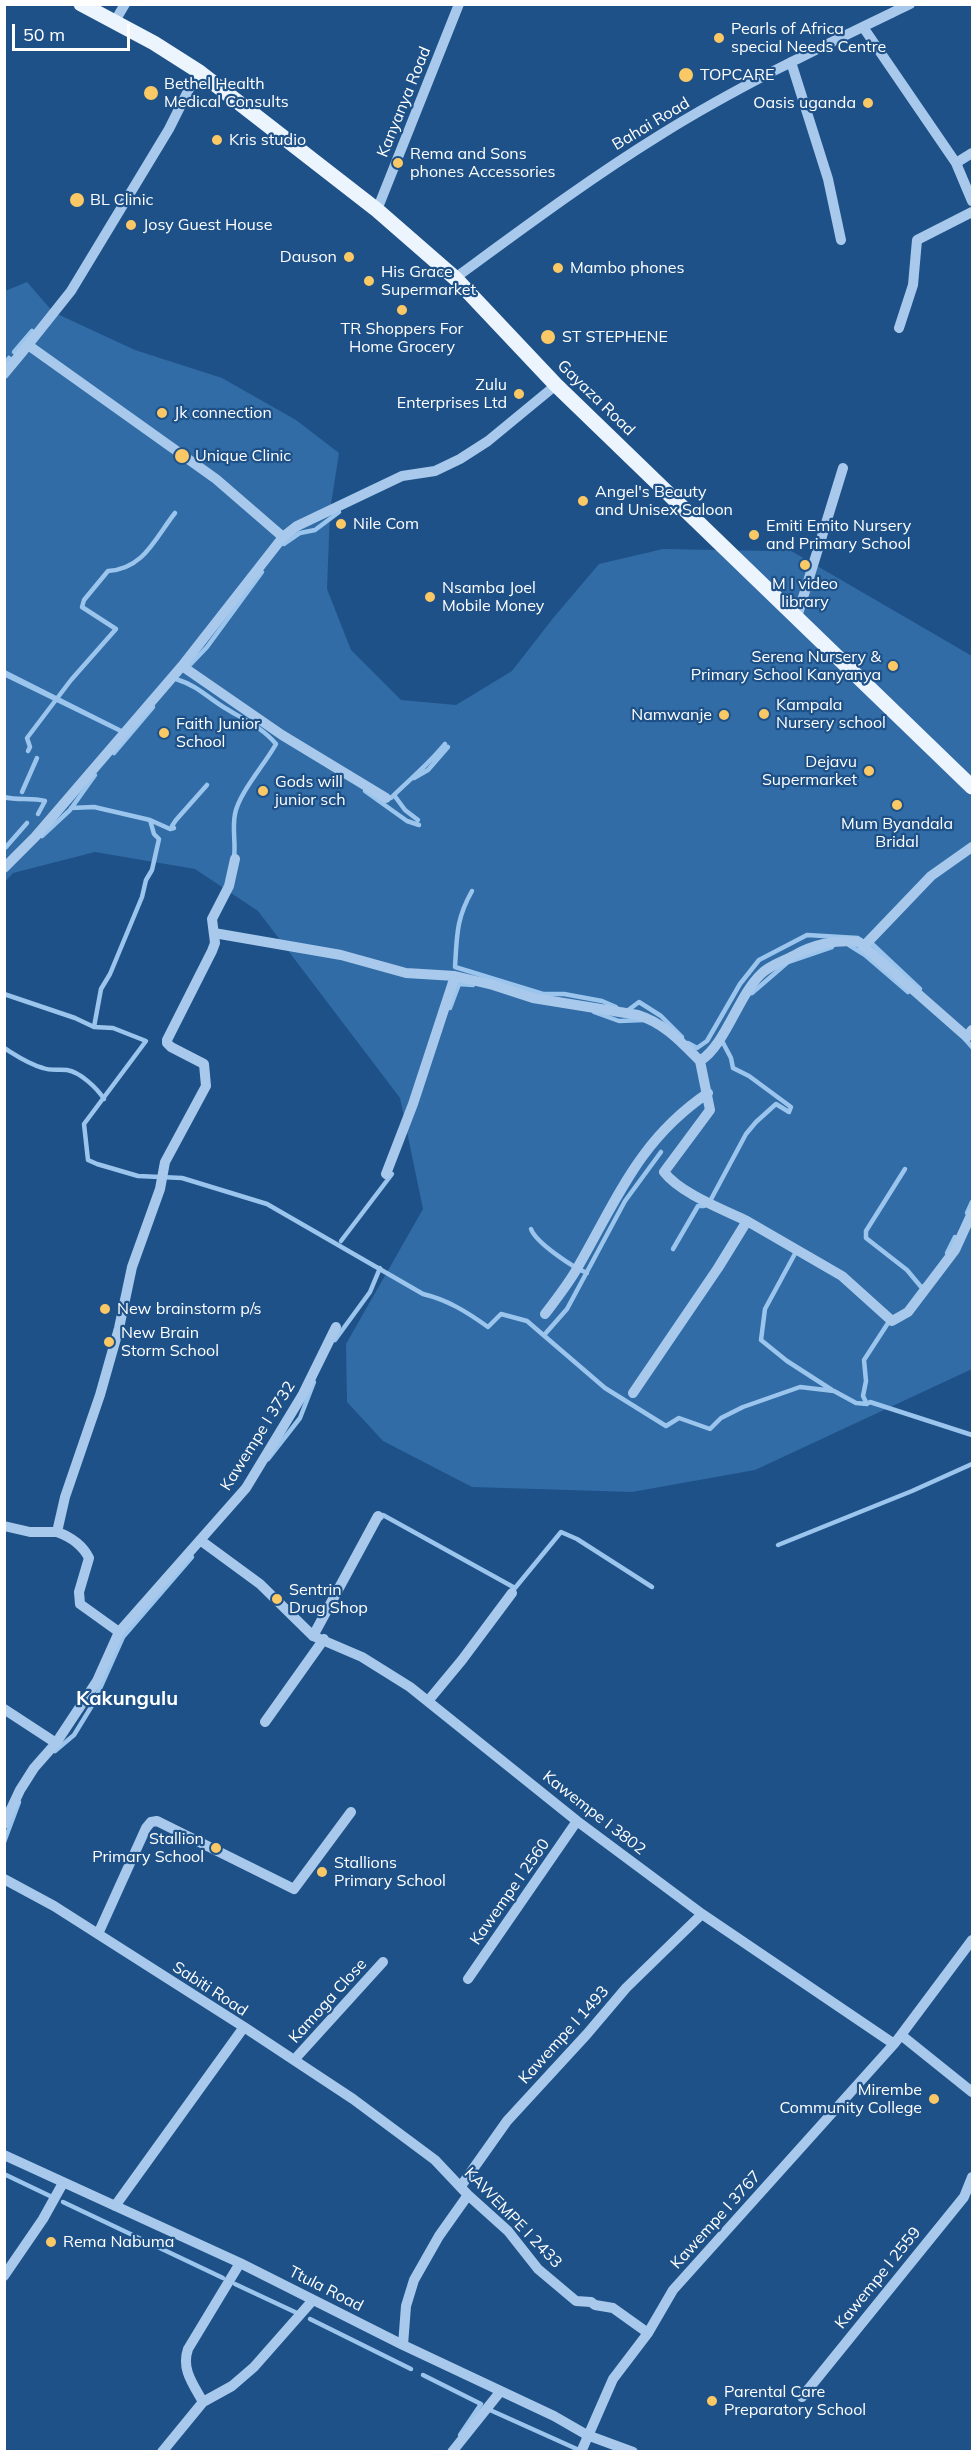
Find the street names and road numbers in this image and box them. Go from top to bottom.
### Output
street label: Kanyanya Road [373,44,435,160]
street label: Bahai Road [609,93,693,155]
street label: Gayaza Road [553,356,639,440]
street label: Kawempe I 3732 [217,1378,299,1494]
street label: Kawempe I 3802 [539,1767,649,1859]
street label: Kawempe I 2560 [466,1835,554,1949]
street label: Kamoga Close [285,1955,371,2047]
street label: Sabiti Road [169,1958,251,2020]
street label: Kawempe I 1493 [515,1982,613,2088]
street label: KAWEMPE I 2433 [460,2164,566,2272]
street label: Kawempe I 3767 [667,2167,765,2273]
street label: Kawempe I 2559 [831,2223,925,2333]
street label: Ttula Road [286,2262,366,2316]

